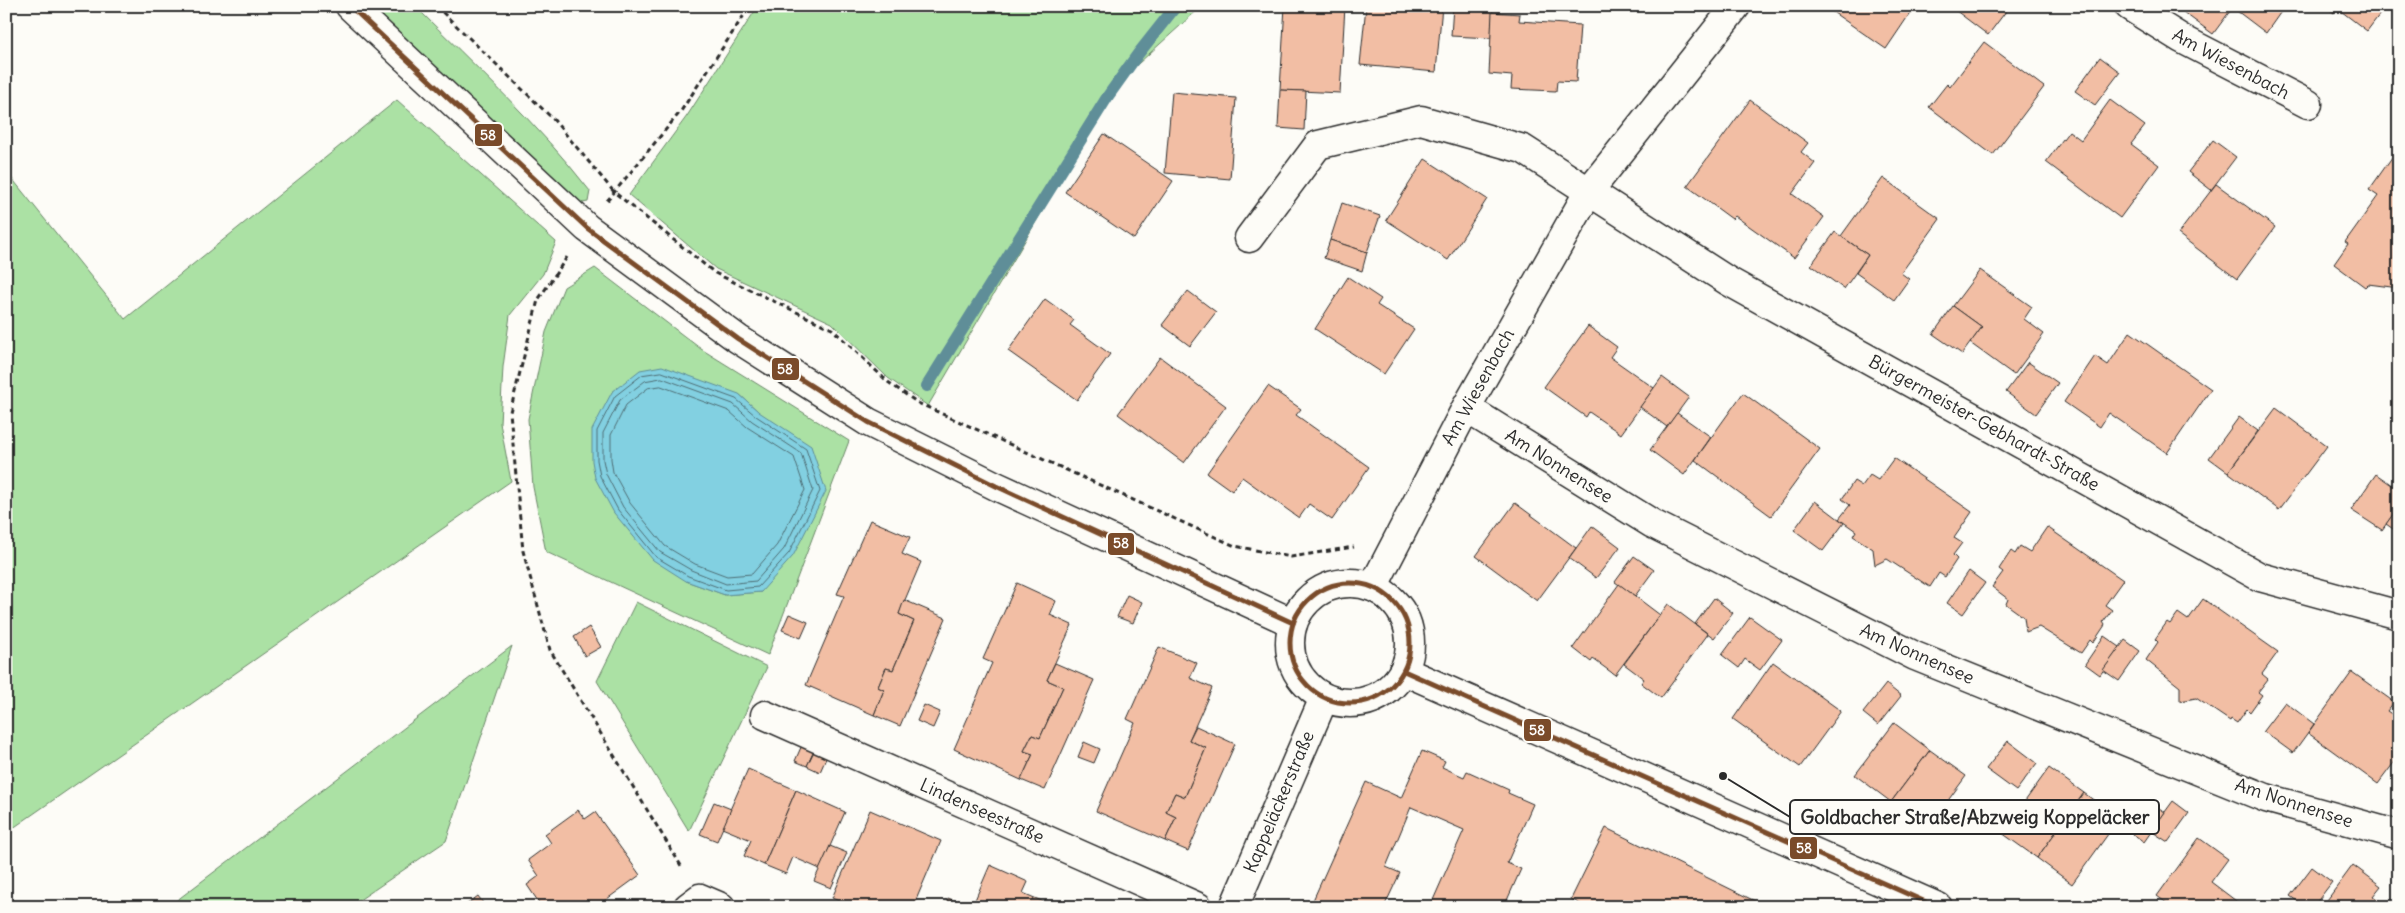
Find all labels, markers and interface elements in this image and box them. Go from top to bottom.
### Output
street label: Am Wiesenbach [2169,23,2294,104]
line badge: 58 [474,123,503,147]
text: 58 [480,126,496,144]
street label: Am Wiesenbach [1436,324,1519,449]
street label: Bürgermeister-Gebhardt-Straße [1865,349,2104,496]
line badge: 58 [771,357,800,381]
text: 58 [777,360,793,378]
street label: Am Nonnensee [1501,423,1617,508]
line badge: 58 [1107,532,1135,556]
text: 58 [1113,534,1129,552]
street label: Am Nonnensee [1857,618,1978,689]
line badge: 58 [1523,718,1552,742]
text: 58 [1529,721,1545,739]
street label: Kappeläckerstraße [1238,727,1319,876]
street label: Lindenseestraße [916,773,1048,848]
street label: Am Nonnensee [2232,773,2356,832]
callout: Goldbacher Straße/Abzweig Koppeläcker [1790,800,2159,834]
text: Goldbacher Straße/Abzweig Koppeläcker [1800,805,2150,829]
line badge: 58 [1789,836,1818,860]
text: 58 [1796,839,1812,857]

